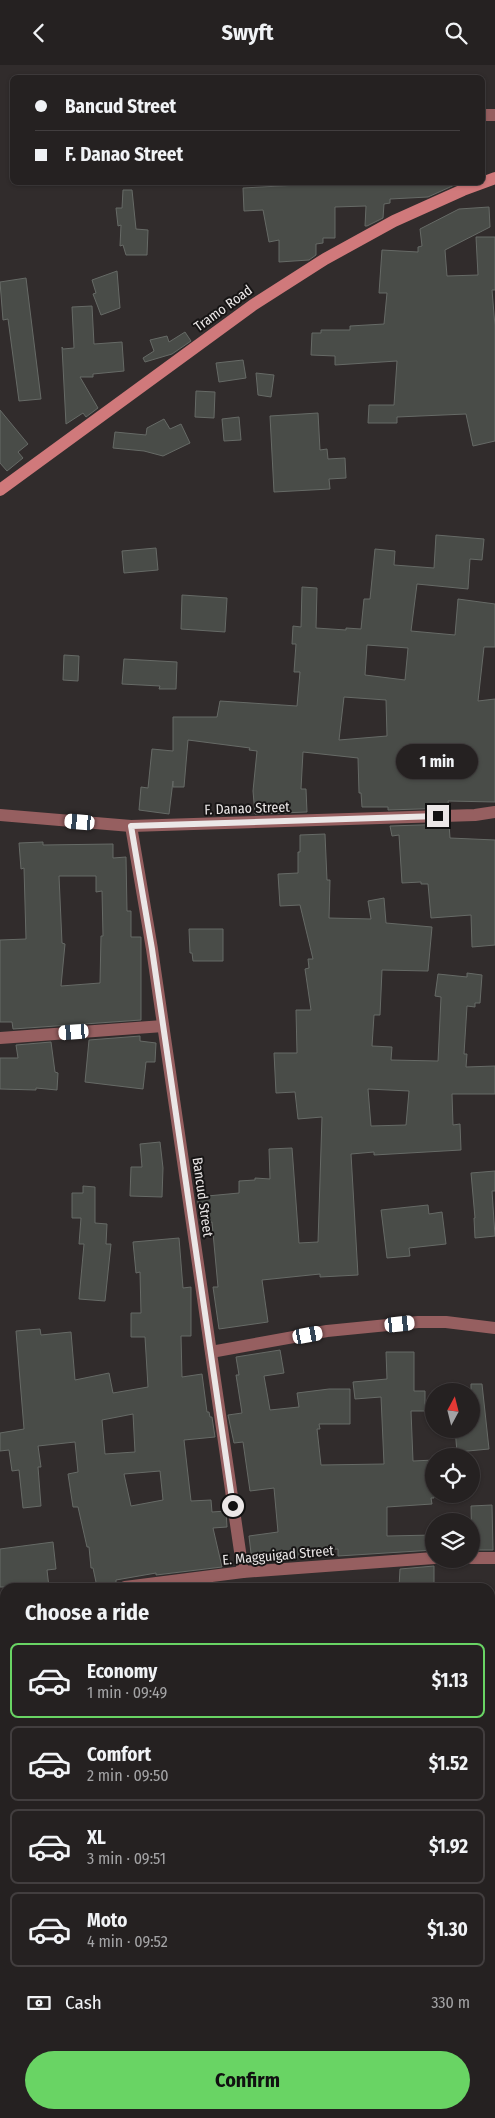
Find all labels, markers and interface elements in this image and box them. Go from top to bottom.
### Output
icon: back [25,19,53,47]
text: Swyft [222,19,274,46]
icon: search [442,19,470,47]
text: Bancud Street [65,95,176,118]
text: F. Danao Street [65,143,183,166]
street label: Tramo Road [191,282,256,335]
callout: 1 min [397,743,479,779]
text: 1 min [420,752,454,771]
street label: F. Danao Street [204,798,290,818]
route end [427,805,449,827]
car [64,813,95,831]
car [58,1023,89,1041]
street label: Bancud Street [188,1156,217,1238]
car [384,1315,415,1333]
car [291,1325,324,1345]
north arrow [425,1383,480,1437]
map controls [425,1383,480,1568]
button: locate [425,1448,480,1503]
route start [222,1495,244,1517]
button: layers [425,1513,480,1568]
street label: E. Magguigad Street [222,1542,335,1569]
text: Choose a ride [25,1599,149,1626]
icon: car [27,1658,72,1703]
text: Economy [87,1660,157,1683]
text: $1.13 [432,1669,468,1692]
text: 1 min · 09:49 [87,1683,167,1702]
icon: car [27,1741,72,1786]
text: Comfort [87,1743,151,1766]
text: $1.52 [429,1752,468,1775]
text: 2 min · 09:50 [87,1766,169,1785]
icon: car [27,1824,72,1869]
text: XL [87,1826,106,1849]
text: $1.92 [429,1835,468,1858]
text: 3 min · 09:51 [87,1849,166,1868]
icon: car [27,1907,72,1952]
text: Moto [87,1909,127,1932]
text: $1.30 [427,1918,468,1941]
text: 4 min · 09:52 [87,1932,168,1951]
icon: cash [25,1989,53,2017]
text: Cash [65,1991,102,2014]
text: 330 m [431,1993,470,2012]
button: Confirm [25,2051,470,2109]

